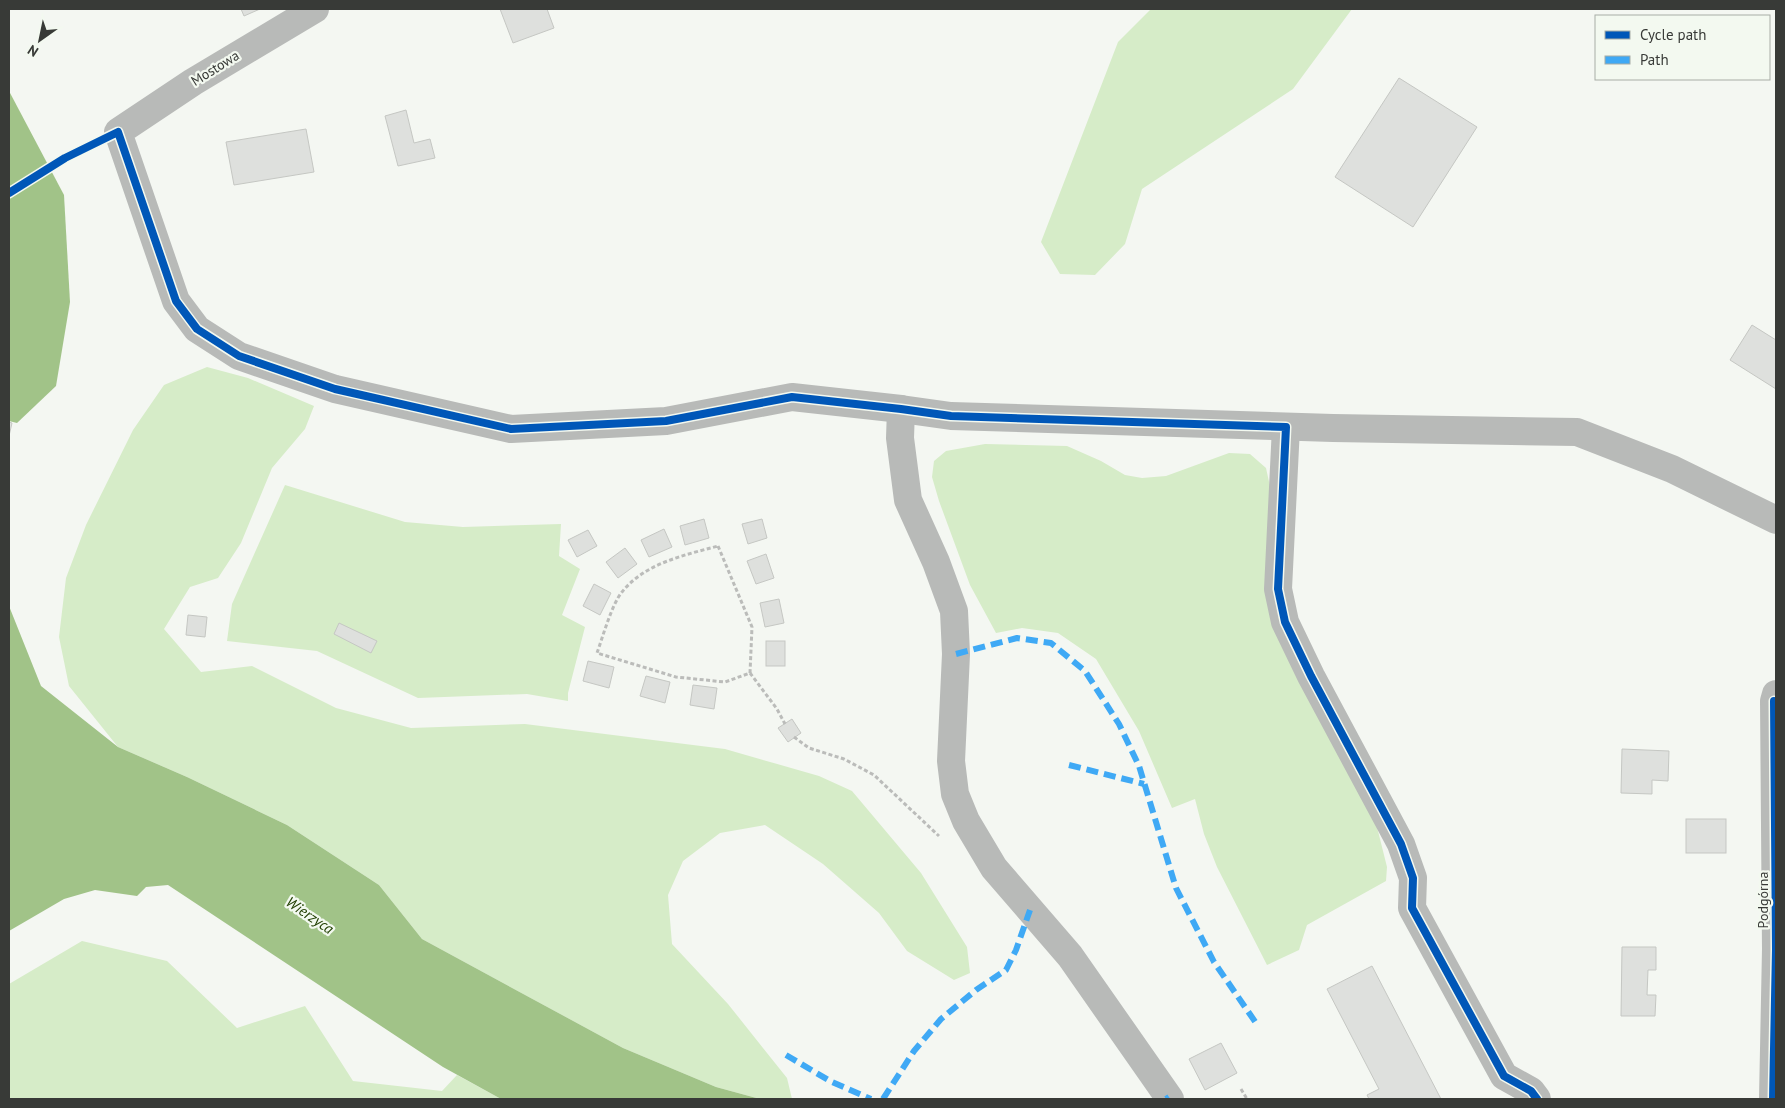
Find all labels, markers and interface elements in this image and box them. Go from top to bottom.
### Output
north arrow [15,15,65,65]
legend [1595,15,1770,80]
text: Cycle path [1640,25,1706,44]
text: N [24,41,42,61]
street label: Mostowa [187,46,243,90]
text: Path [1640,50,1669,69]
street label: Podgórna [1754,872,1772,928]
water label: Wierzyca [282,892,338,938]

